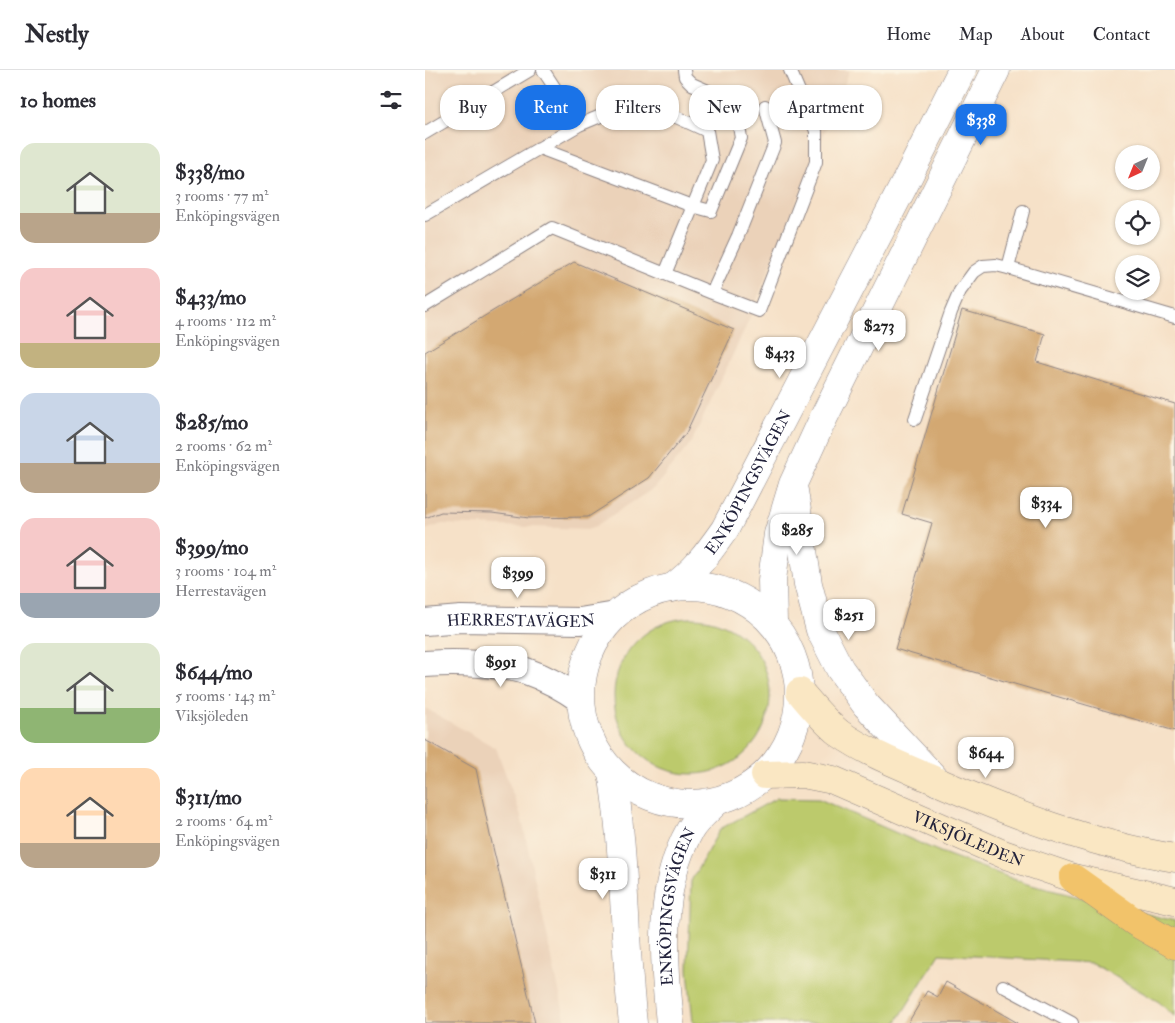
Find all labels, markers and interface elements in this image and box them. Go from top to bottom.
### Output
text: Nestly [25,19,89,50]
text: Home [886,23,931,46]
text: Map [959,23,993,46]
text: About [1021,23,1065,46]
text: Contact [1093,23,1150,46]
chip: Buy [440,85,505,130]
chip: Rent [515,85,586,130]
chip: Filters [596,85,679,130]
chip: New [689,85,759,130]
chip: Apartment [769,85,882,130]
icon: filters [377,86,405,114]
text: 10 homes [20,87,96,114]
pin: $338 [951,104,1011,146]
text: $338 [967,110,995,130]
north arrow [1115,145,1160,190]
map controls [1115,145,1160,300]
text: $338/mo [175,159,245,186]
icon: home [60,163,120,223]
text: 3 rooms · 77 m² [175,186,269,206]
button: locate [1115,200,1160,245]
text: Enköpingsvägen [175,206,280,226]
button: layers [1115,255,1160,300]
text: $433/mo [175,284,246,311]
icon: home [60,288,120,348]
pin: $273 [849,310,909,352]
text: 4 rooms · 112 m² [175,311,276,331]
text: $273 [864,316,894,336]
text: Enköpingsvägen [175,331,280,351]
pin: $433 [750,336,810,379]
text: $433 [765,343,795,363]
street label: ENKÖPINGSVÄGEN [701,406,796,559]
text: $285/mo [175,409,248,436]
icon: home [60,413,120,473]
text: 2 rooms · 62 m² [175,436,272,456]
text: Enköpingsvägen [175,456,280,476]
pin: $334 [1016,486,1076,529]
text: $334 [1031,493,1061,513]
pin: $285 [767,514,827,556]
text: $285 [781,520,813,540]
text: $399/mo [175,534,248,561]
icon: home [60,538,120,598]
pin: $399 [488,556,548,599]
text: 3 rooms · 104 m² [175,561,276,581]
text: $399 [502,563,534,583]
text: Herrestavägen [175,581,266,601]
pin: $251 [819,598,879,641]
text: $251 [834,605,864,625]
street label: HERRESTAVÄGEN [446,610,597,632]
pin: $991 [471,646,531,688]
text: $991 [485,652,517,672]
text: $644/mo [175,659,252,686]
icon: home [60,663,120,723]
text: 5 rooms · 143 m² [175,686,275,706]
text: Viksjöleden [175,706,248,726]
pin: $644 [956,736,1016,779]
text: $644 [969,743,1003,763]
text: $311/mo [175,784,242,811]
icon: home [60,788,120,848]
street label: VIKSJÖLEDEN [909,807,1027,872]
text: 2 rooms · 64 m² [175,811,273,831]
street label: ENKÖPINGSVÄGEN [656,824,701,987]
text: Enköpingsvägen [175,831,280,851]
pin: $311 [573,858,633,900]
text: $311 [590,864,616,884]

